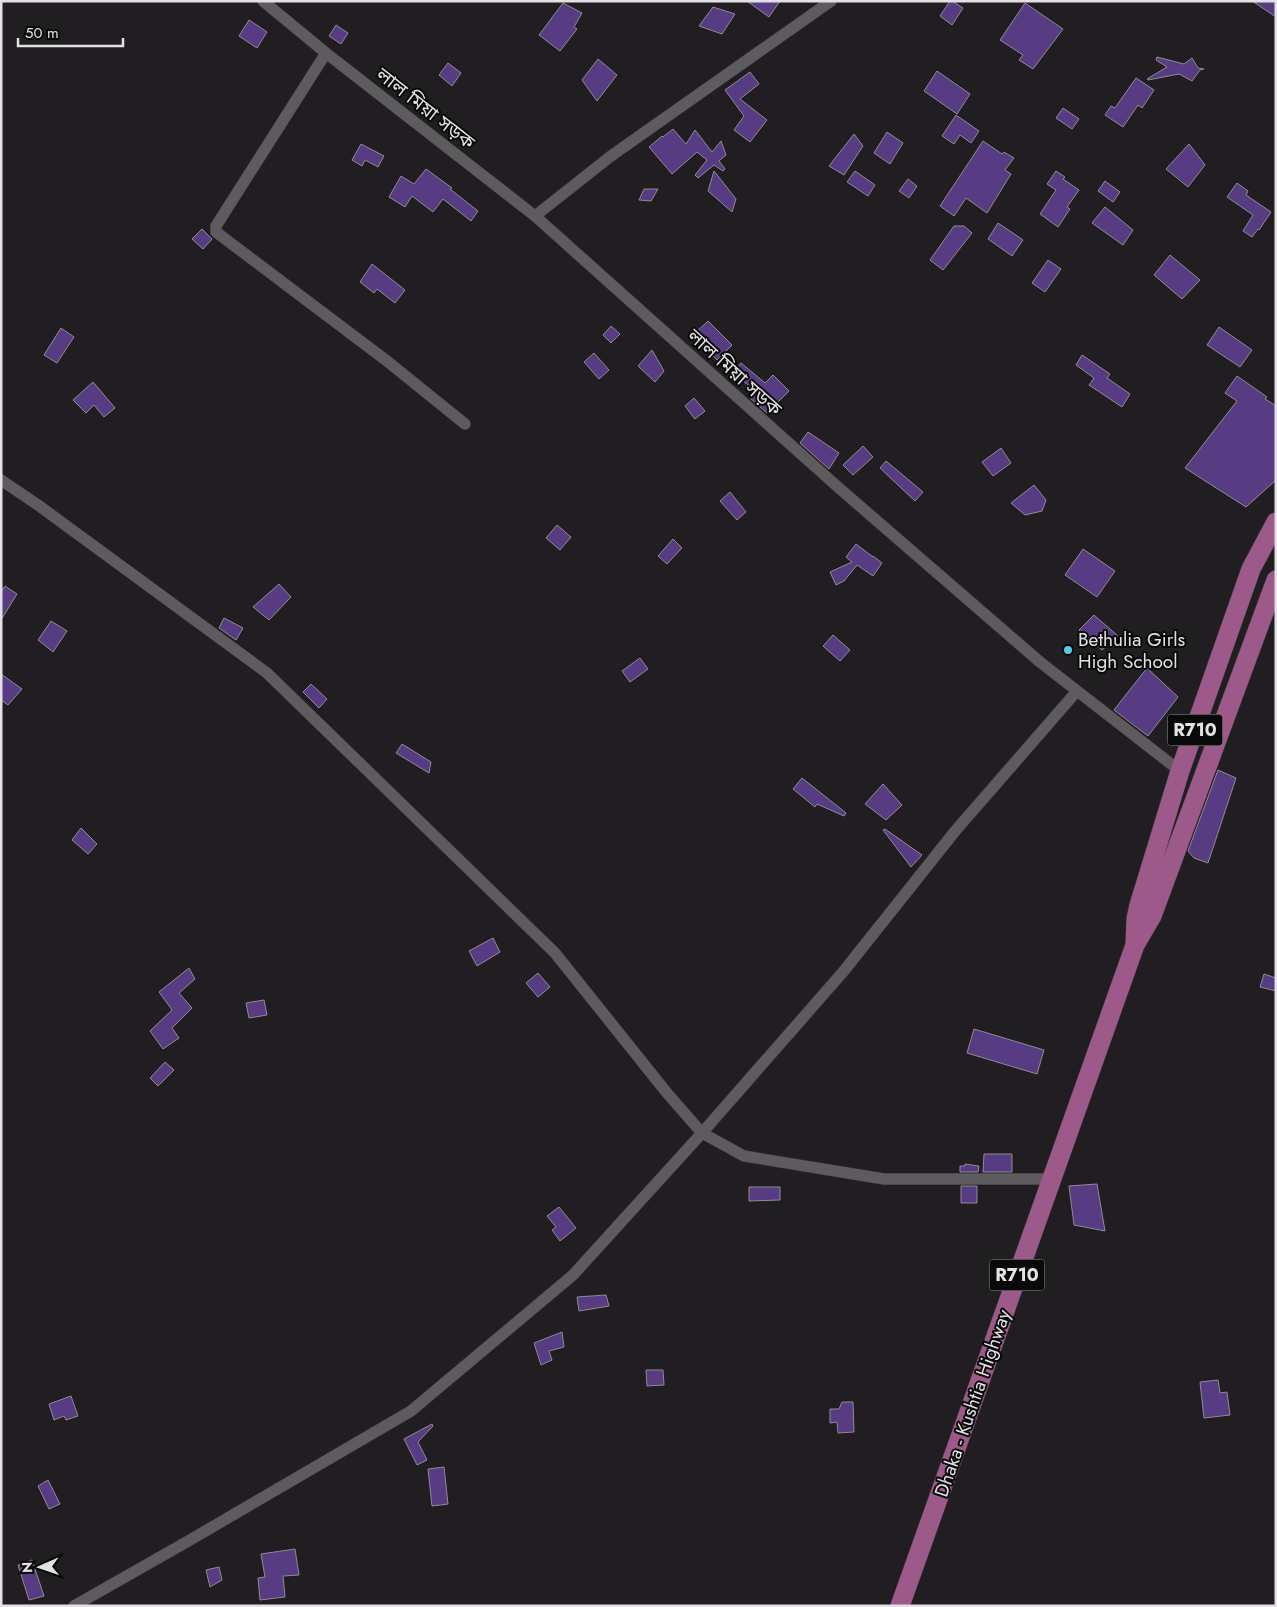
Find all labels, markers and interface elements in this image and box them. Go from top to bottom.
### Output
scale bar [18,15,122,47]
text: 50 m [25,22,59,44]
street label: লাল মিয়া সড়ক [370,61,481,156]
street label: লাল মিয়া সড়ক [681,322,788,423]
place label: Bethulia Girls High School [1078,626,1186,675]
marker: Bethulia Girls High School [1062,644,1074,656]
road number: R710 [1168,714,1222,746]
road number: R710 [990,1260,1044,1290]
street label: Dhaka - Kushtia Highway [928,1305,1017,1500]
north arrow [15,1542,65,1592]
text: N [17,1562,37,1573]

